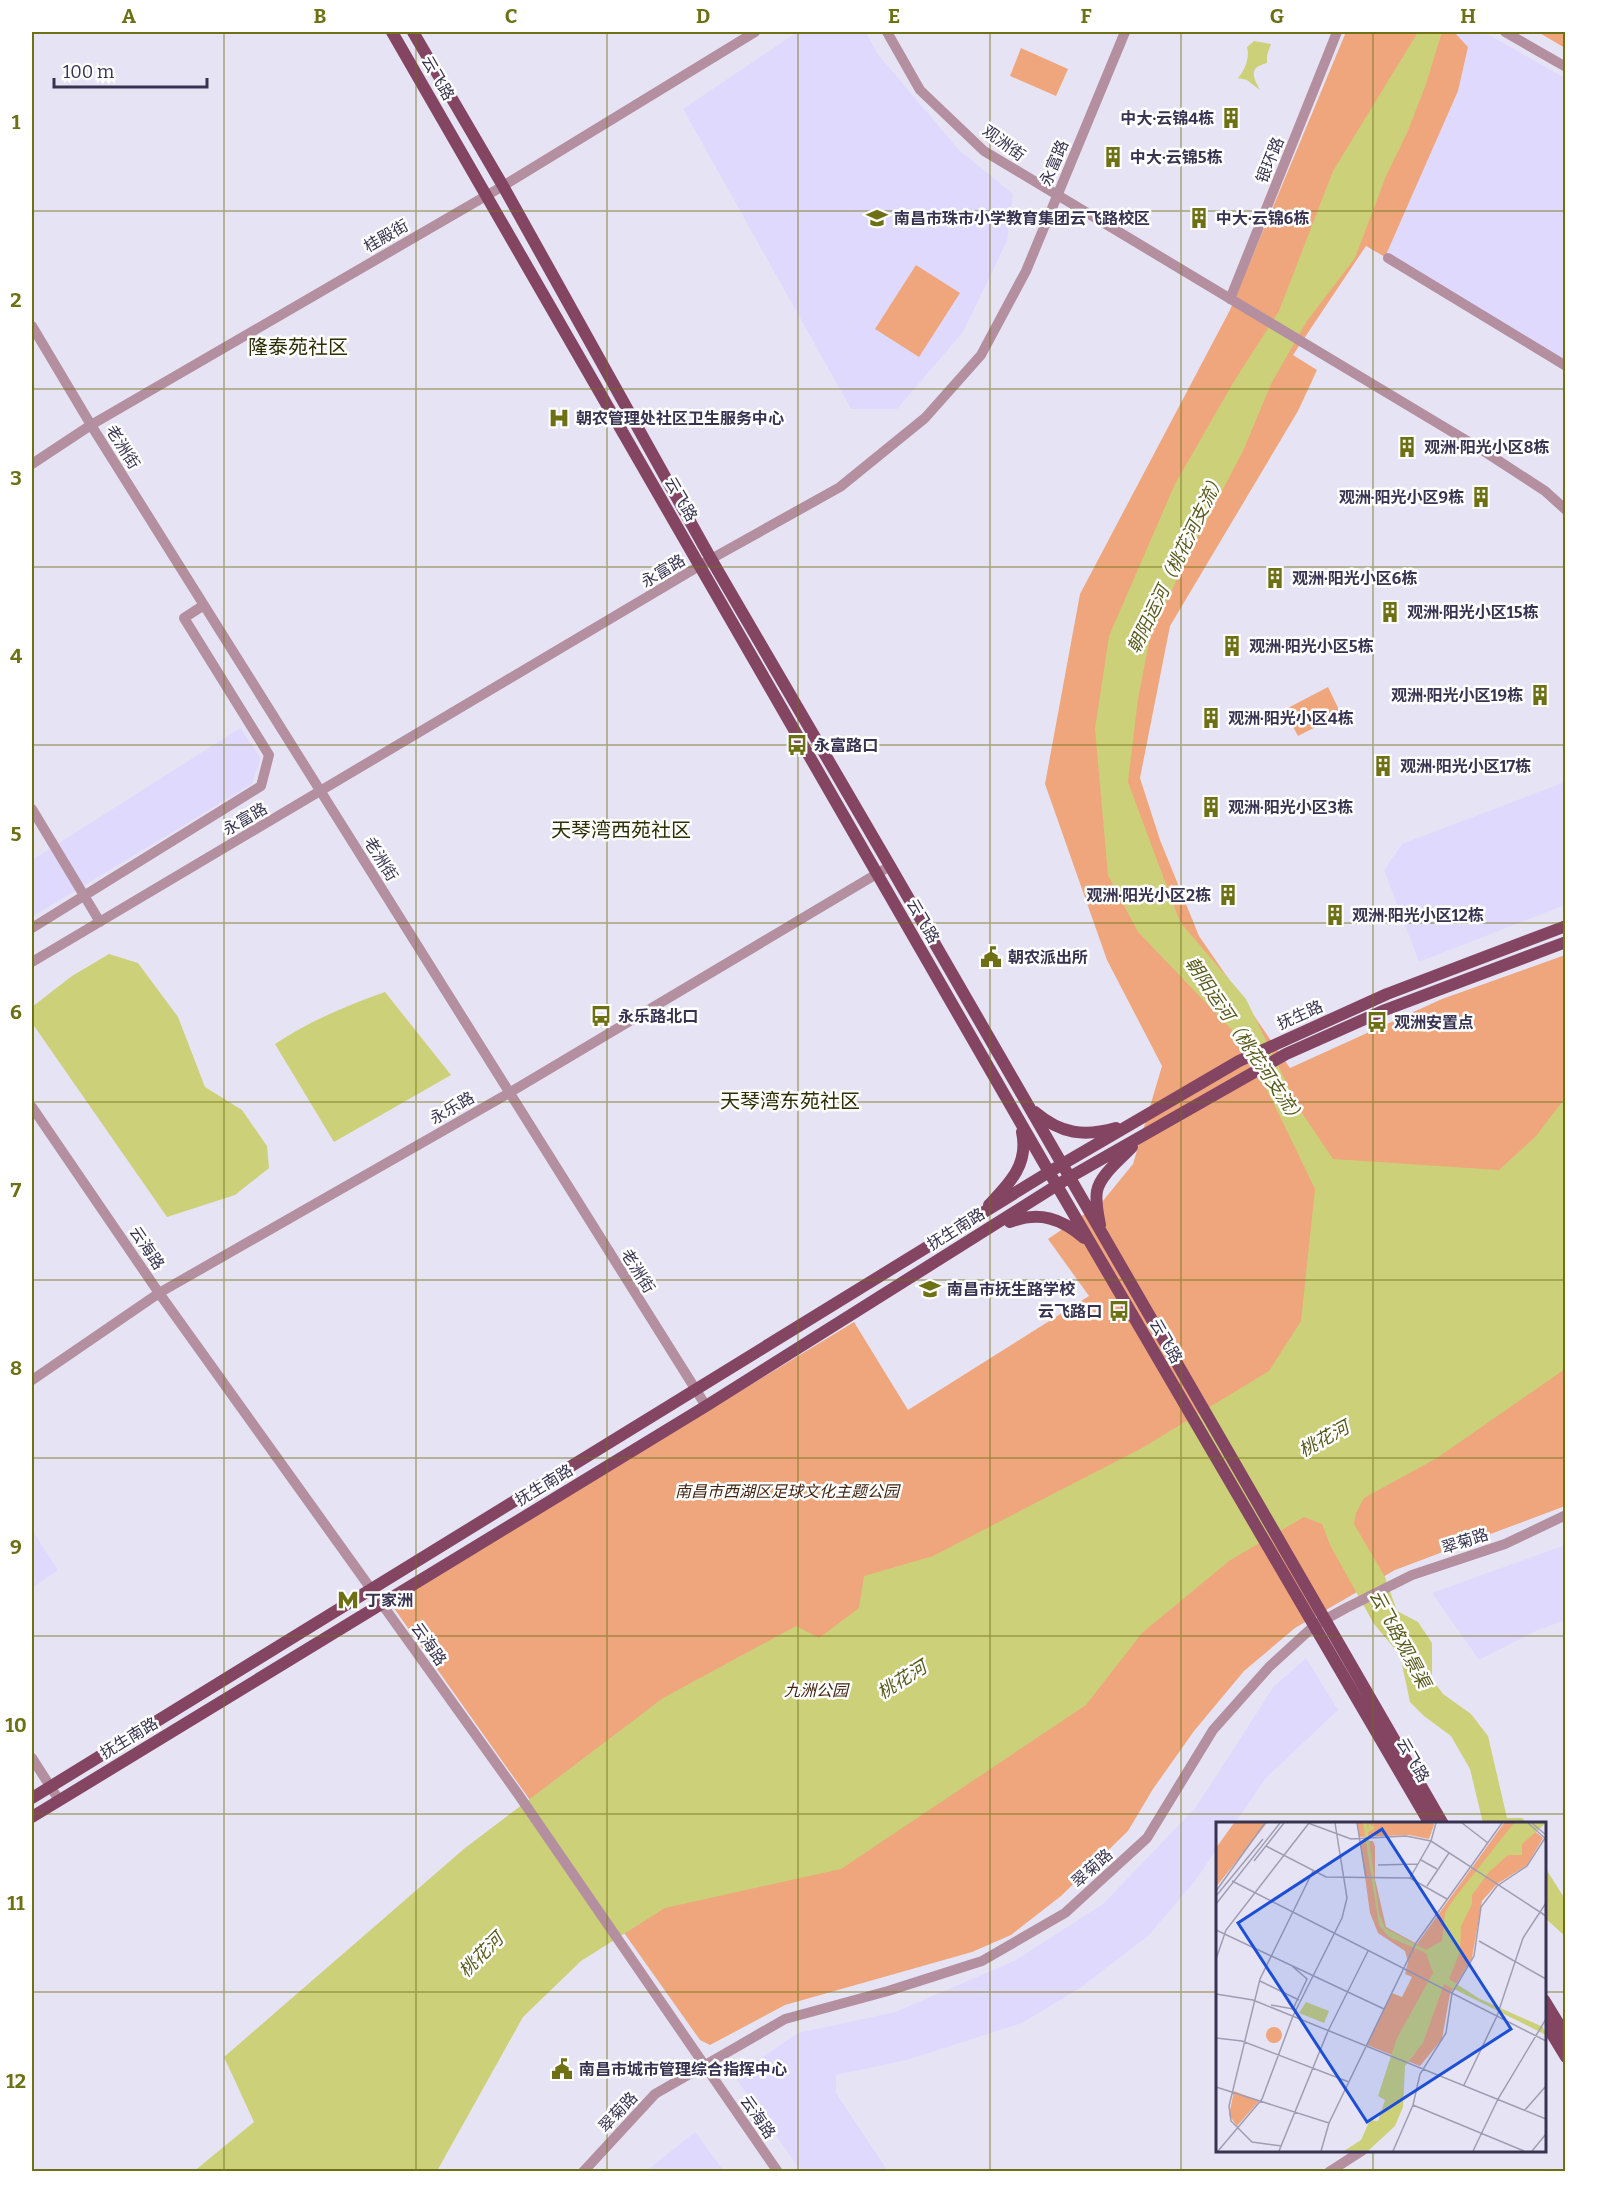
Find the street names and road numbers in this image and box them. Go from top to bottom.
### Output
street label: 云飞路 [418,52,458,104]
street label: 观洲街 [979,121,1029,165]
street label: 银环路 [1252,134,1288,186]
street label: 永富路 [1036,137,1072,189]
street label: 桂殿街 [360,216,412,256]
street label: 老洲街 [102,422,144,472]
street label: 云飞路 [661,473,701,525]
street label: 永富路 [638,550,688,592]
street label: 永富路 [219,799,271,839]
street label: 老洲街 [360,834,402,884]
street label: 云飞路 [903,895,943,947]
street label: 抚生路 [1274,997,1326,1033]
street label: 永乐路 [426,1088,478,1128]
street label: 抚生南路 [924,1204,988,1254]
street label: 云海路 [126,1223,168,1273]
street label: 老洲街 [617,1246,659,1296]
street label: 云飞路 [1146,1315,1186,1367]
street label: 抚生南路 [512,1460,576,1510]
street label: 翠菊路 [1439,1525,1491,1557]
street label: 云海路 [407,1619,451,1669]
street label: 抚生南路 [97,1713,161,1763]
street label: 云飞路 [1393,1734,1433,1786]
street label: 翠菊路 [1068,1845,1116,1891]
street label: 翠菊路 [595,2088,641,2136]
street label: 云海路 [736,2092,780,2142]

